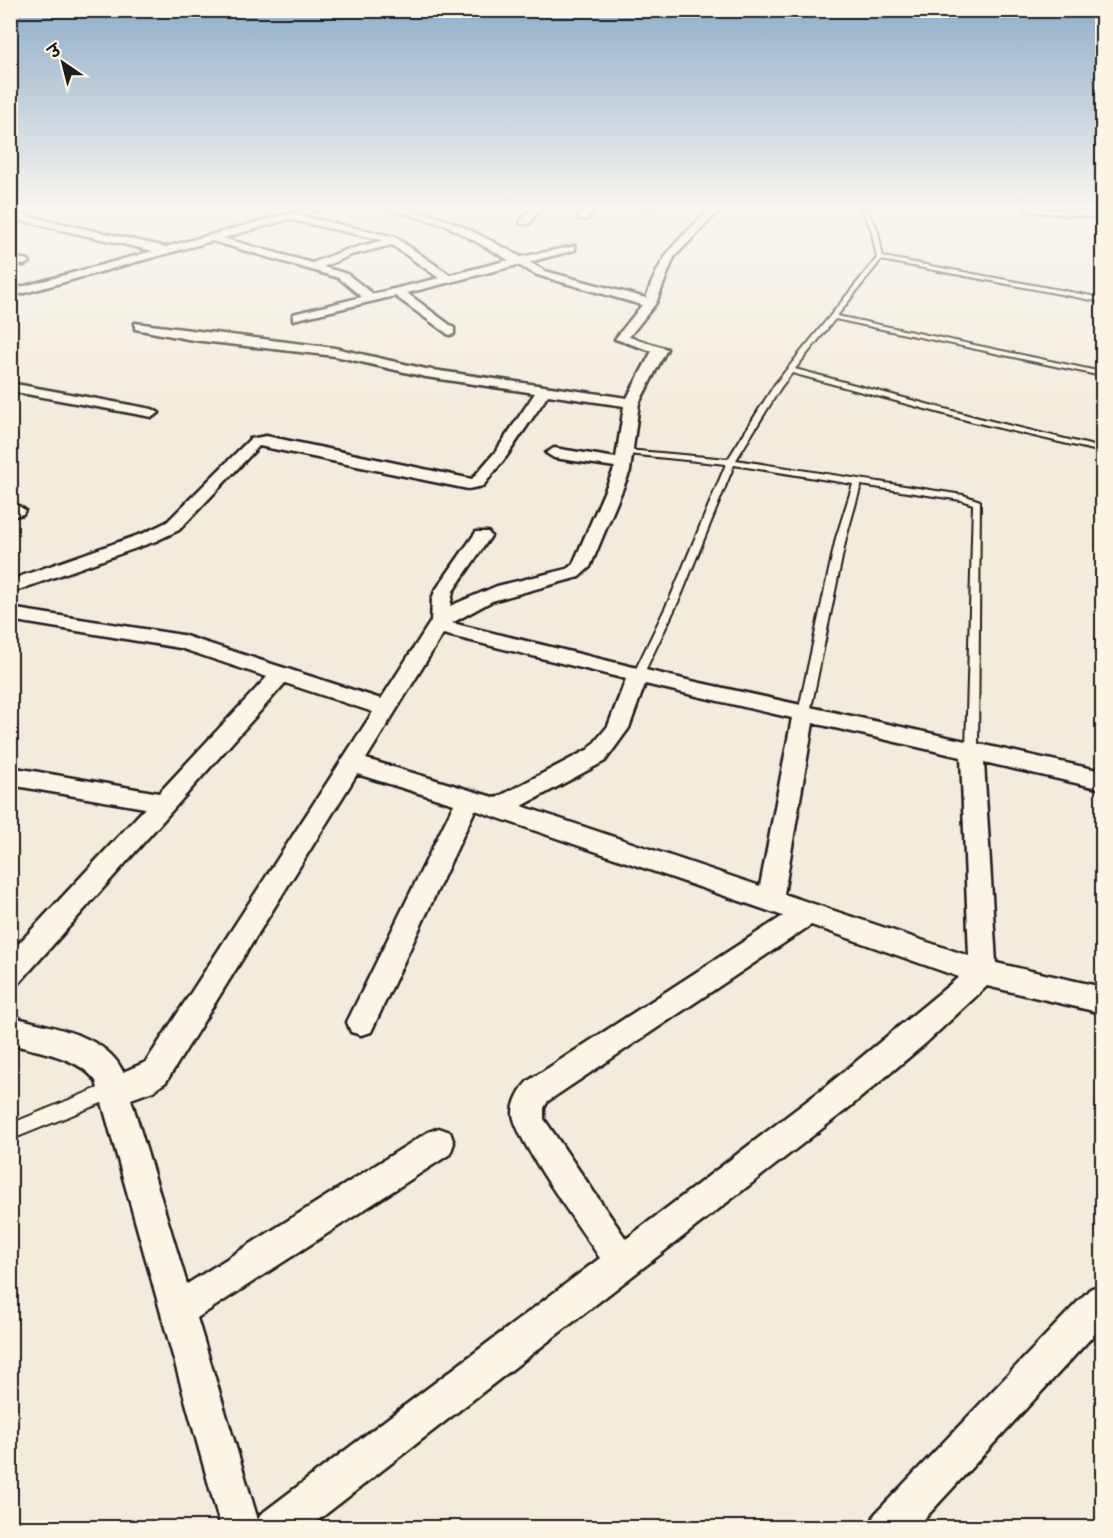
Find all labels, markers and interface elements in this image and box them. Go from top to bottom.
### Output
north arrow [33,33,93,93]
text: उ [43,39,67,65]

